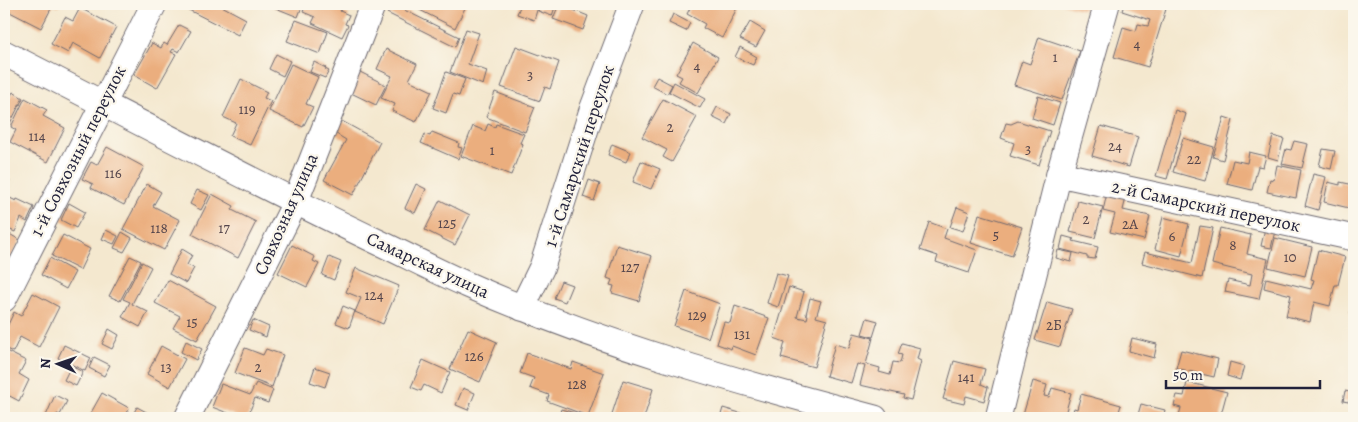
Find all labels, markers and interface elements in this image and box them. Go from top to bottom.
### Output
house number: 4 [1134,34,1141,54]
house number: 1 [1052,47,1058,67]
house number: 4 [694,56,701,76]
street label: 1-й Совхозный переулок [24,61,132,241]
street label: 1-й Самарский переулок [538,62,620,250]
house number: 3 [527,65,533,85]
house number: 119 [238,99,256,119]
house number: 2 [666,117,674,137]
house number: 114 [28,126,46,146]
house number: 24 [1108,136,1122,156]
house number: 3 [1025,139,1031,159]
house number: 1 [489,140,495,160]
street label: Совхозная улица [248,149,324,279]
house number: 22 [1187,149,1201,169]
house number: 116 [104,163,122,183]
street label: 2-й Самарский переулок [1109,174,1303,238]
house number: 2 [1082,209,1090,229]
house number: 125 [438,213,456,233]
house number: 2А [1122,214,1138,234]
house number: 118 [150,218,168,238]
house number: 17 [218,218,230,238]
house number: 5 [993,225,999,245]
street label: Самарская улица [363,226,494,304]
house number: 6 [1169,226,1176,246]
house number: 8 [1229,235,1237,255]
house number: 10 [1283,247,1297,267]
house number: 127 [621,257,640,277]
house number: 124 [364,285,384,305]
house number: 129 [687,305,707,325]
house number: 15 [186,312,198,332]
house number: 2Б [1046,315,1062,335]
house number: 131 [734,324,750,344]
north arrow [32,340,82,390]
house number: 126 [464,346,484,366]
house number: 13 [160,357,172,377]
house number: 2 [254,357,262,377]
scale bar [1166,357,1319,389]
text: N [36,358,55,369]
text: 50 m [1173,365,1203,385]
house number: 141 [957,367,975,387]
house number: 128 [567,374,587,394]

